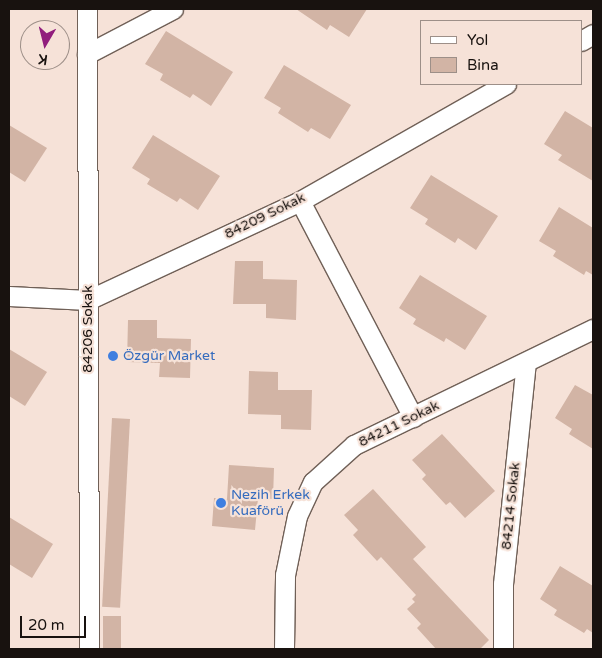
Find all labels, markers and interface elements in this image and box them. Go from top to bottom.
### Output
north arrow [20,20,70,70]
legend [420,20,582,85]
text: Yol [467,31,488,49]
text: K [37,50,49,68]
text: Bina [467,56,499,74]
street label: 84209 Sokak [222,189,308,243]
street label: 84206 Sokak [80,285,96,373]
place label: Özgür Market [123,348,215,364]
marker: Özgür Market [107,350,119,362]
street label: 84211 Sokak [356,397,442,451]
street label: 84214 Sokak [498,462,524,550]
place label: Nezih Erkek Kuaförü [231,487,310,520]
marker: Nezih Erkek Kuaförü [215,497,227,509]
scale bar [22,606,89,638]
text: 20 m [28,616,65,634]

